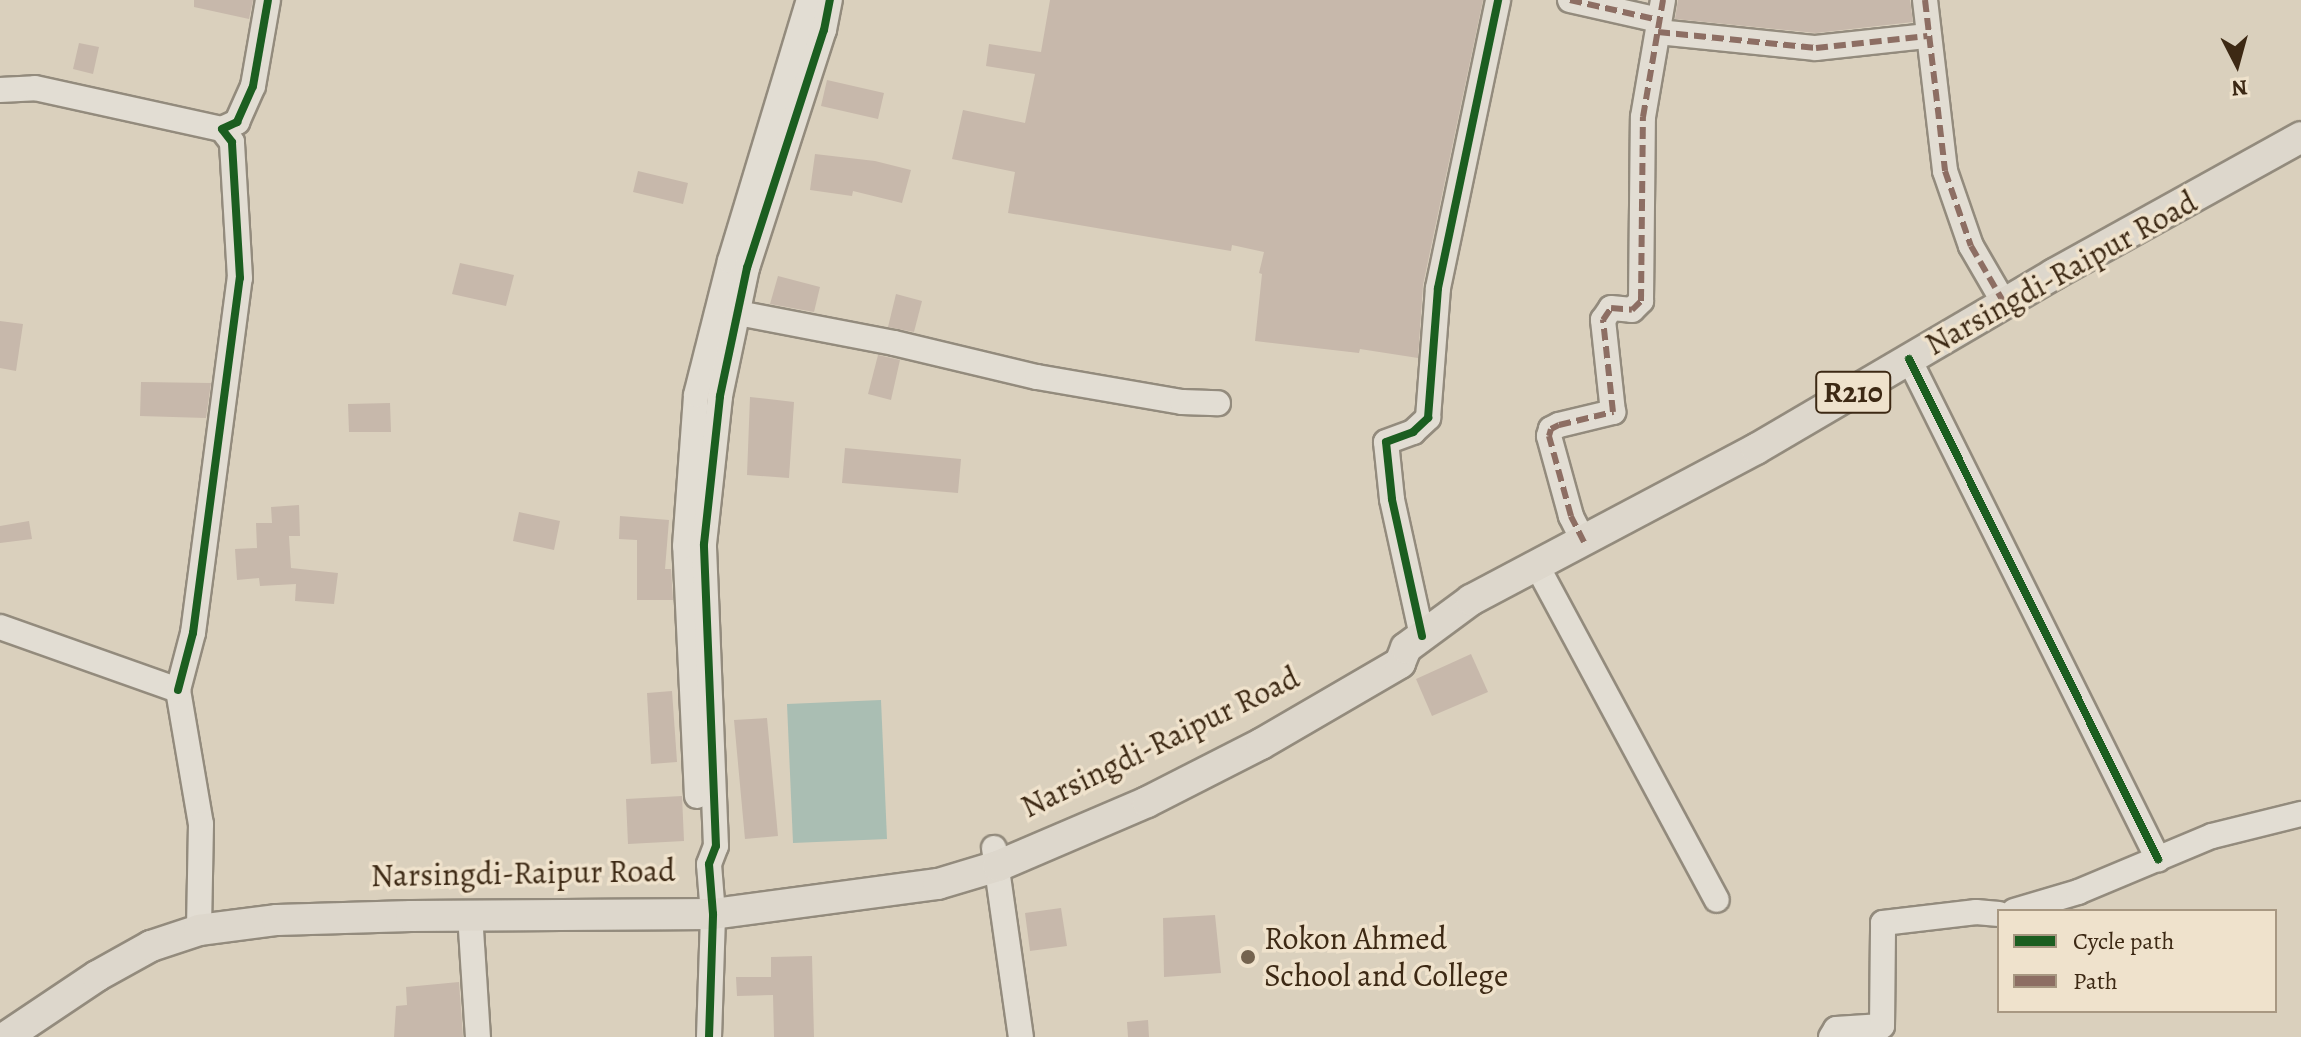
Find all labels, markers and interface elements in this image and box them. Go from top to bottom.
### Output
north arrow [2197,24,2277,104]
text: N [2230,72,2249,104]
street label: Narsingdi-Raipur Road [1918,182,2204,364]
road number: R210 [1815,366,1891,418]
street label: Narsingdi-Raipur Road [1015,658,1305,826]
street label: Narsingdi-Raipur Road [370,851,676,895]
legend [1997,909,2277,1013]
place label: Rokon Ahmed School and College [1264,920,1508,995]
text: Cycle path [2073,925,2174,957]
marker: Rokon Ahmed School and College [1239,948,1257,966]
text: Path [2073,965,2118,997]

